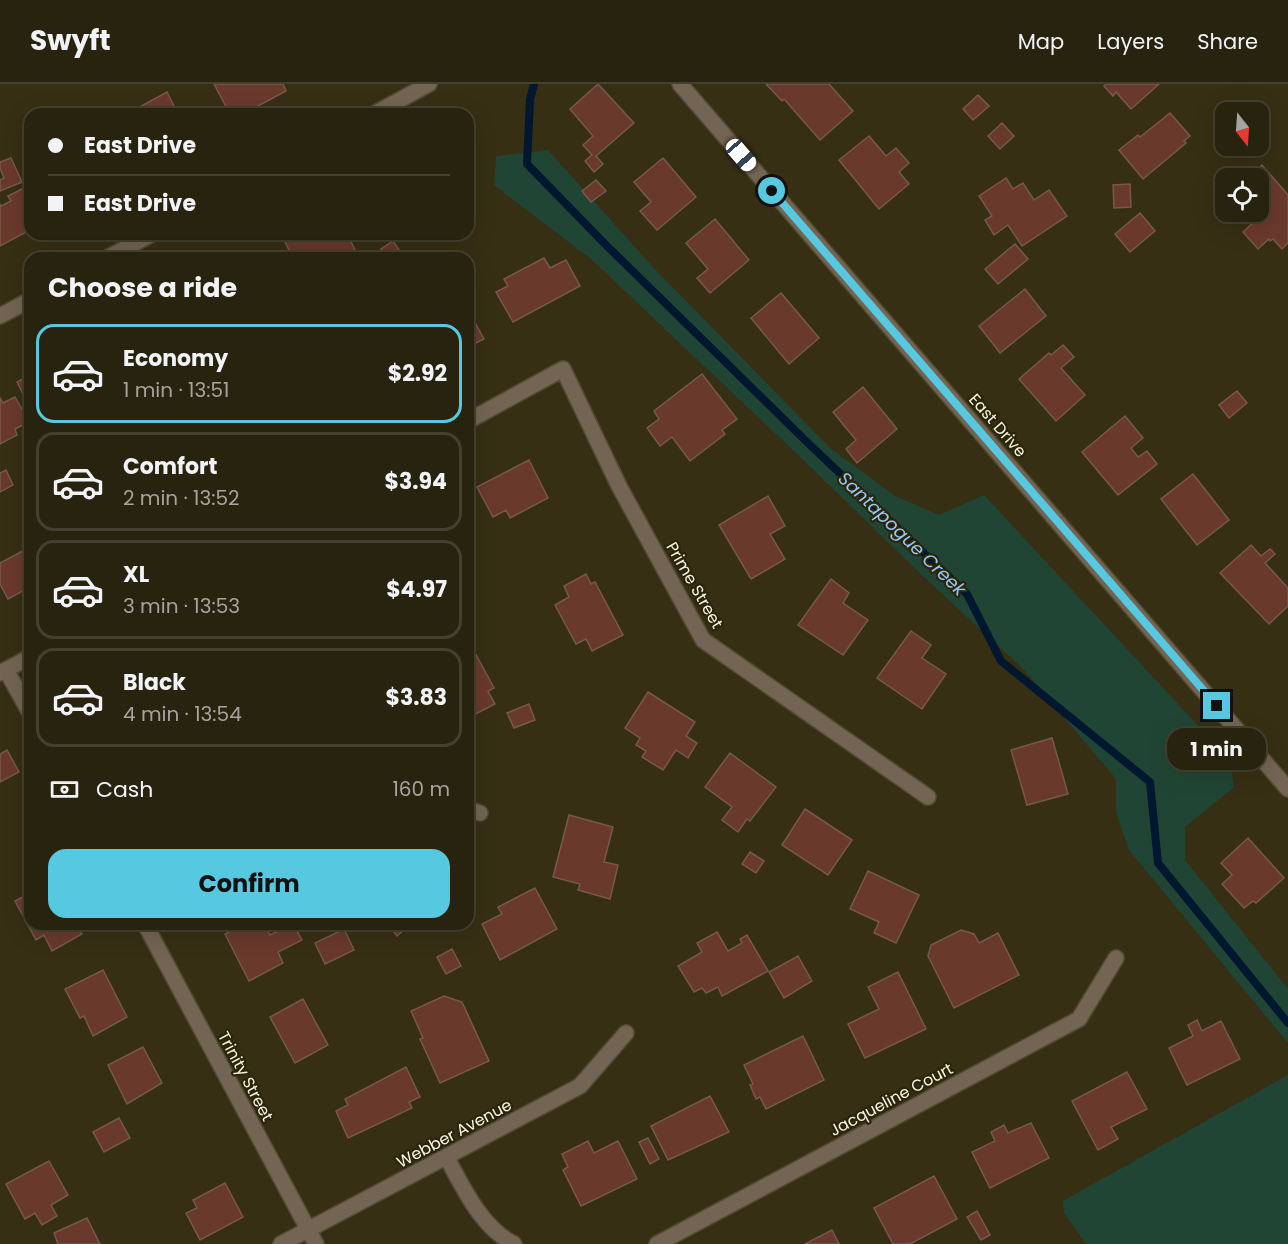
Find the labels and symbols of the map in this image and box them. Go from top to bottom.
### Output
north arrow [1215,102,1269,156]
car [722,136,760,174]
route start [758,177,785,204]
street label: East Drive [963,389,1032,462]
water label: Santapogue Creek [833,466,972,602]
street label: Prime Street [660,538,729,633]
route end [1203,692,1230,719]
callout: 1 min [1168,727,1266,769]
street label: Trinity Street [212,1027,279,1125]
street label: Jacqueline Court [825,1057,957,1142]
street label: Webber Avenue [393,1093,516,1174]

